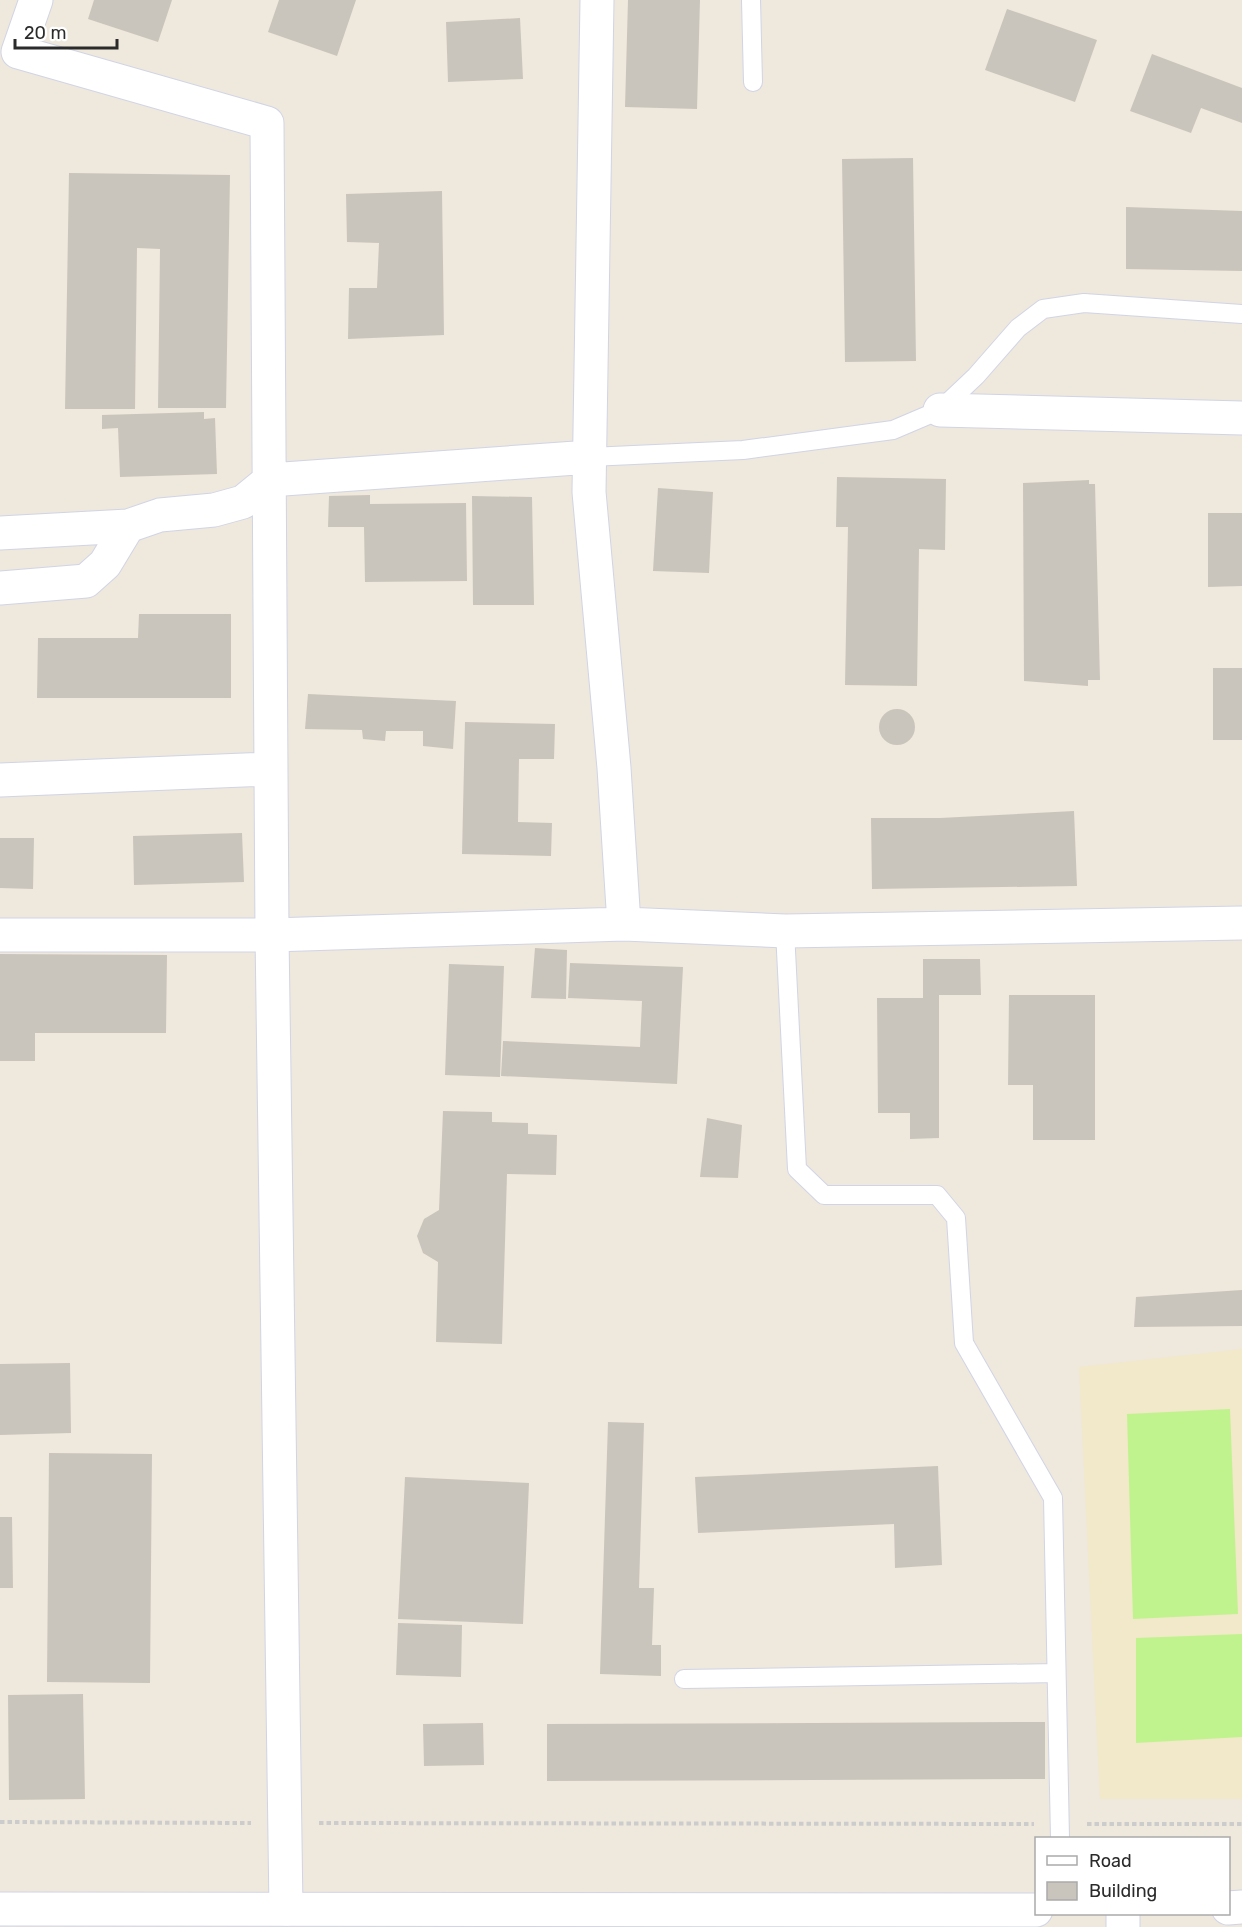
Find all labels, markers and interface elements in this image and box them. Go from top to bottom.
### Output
scale bar [15,12,117,50]
text: 20 m [24,22,66,44]
legend [1035,1837,1230,1915]
text: Road [1089,1850,1132,1872]
text: Building [1089,1880,1157,1902]

